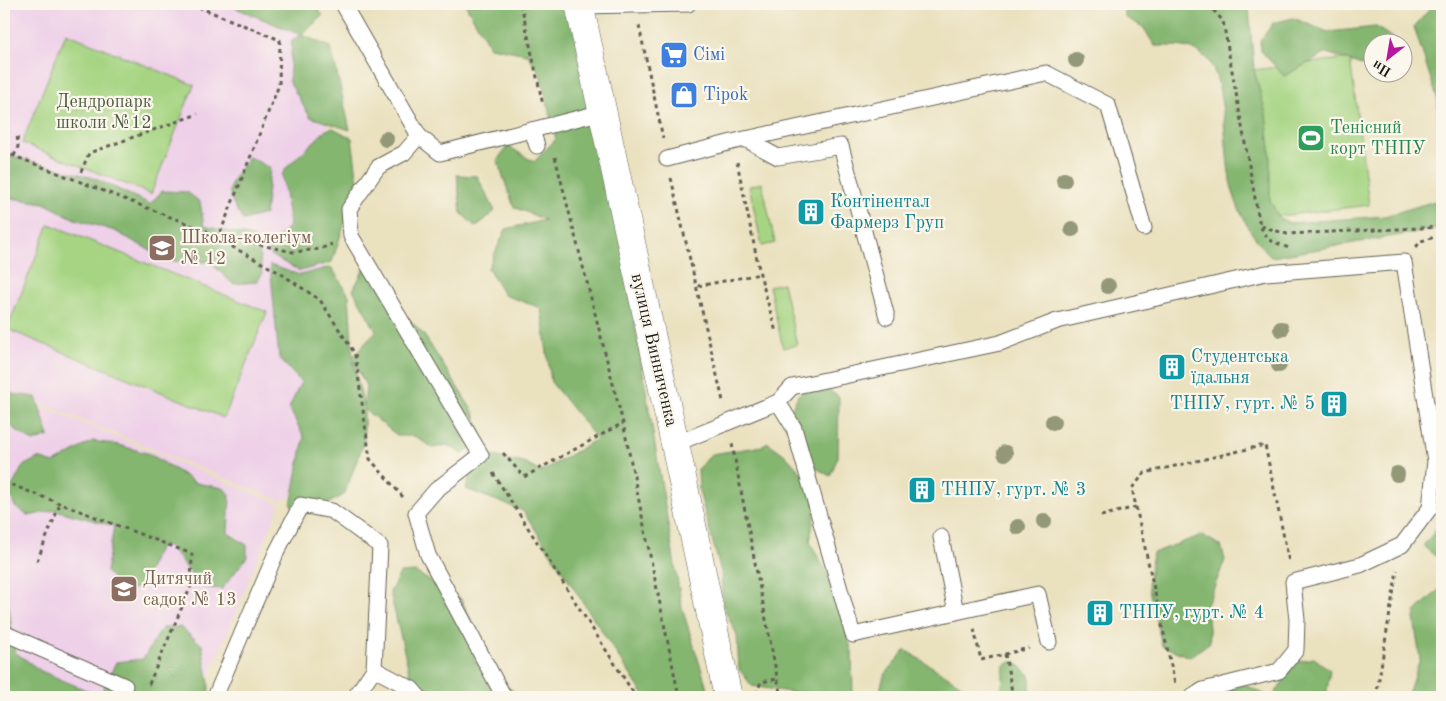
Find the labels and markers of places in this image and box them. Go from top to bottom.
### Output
supermarket icon: Сімі [659,40,689,70]
place label: Сімі [693,46,725,64]
shop icon: Tipok [669,80,699,110]
place label: Tipok [703,86,748,104]
place label: Тенісний корт ТНПУ [1330,119,1426,158]
sports icon: Тенісний корт ТНПУ [1296,123,1326,153]
place label: Контінентал Фармерз Груп [830,193,944,232]
building icon: Контінентал Фармерз Груп [796,197,826,227]
place label: Школа-колегіум № 12 [181,229,311,268]
school or university icon: Школа-колегіум № 12 [147,233,177,263]
place label: Студентська їдальня [1191,348,1289,387]
building icon: Студентська їдальня [1157,352,1187,382]
building icon: ТНПУ, гурт. № 5 [1319,389,1349,419]
place label: ТНПУ, гурт. № 5 [1170,395,1315,413]
building icon: ТНПУ, гурт. № 3 [907,475,937,505]
place label: ТНПУ, гурт. № 3 [941,481,1086,499]
place label: Дитячий садок № 13 [143,570,237,609]
school or university icon: Дитячий садок № 13 [109,574,139,604]
building icon: ТНПУ, гурт. № 4 [1085,598,1115,628]
place label: ТНПУ, гурт. № 4 [1119,604,1264,622]

